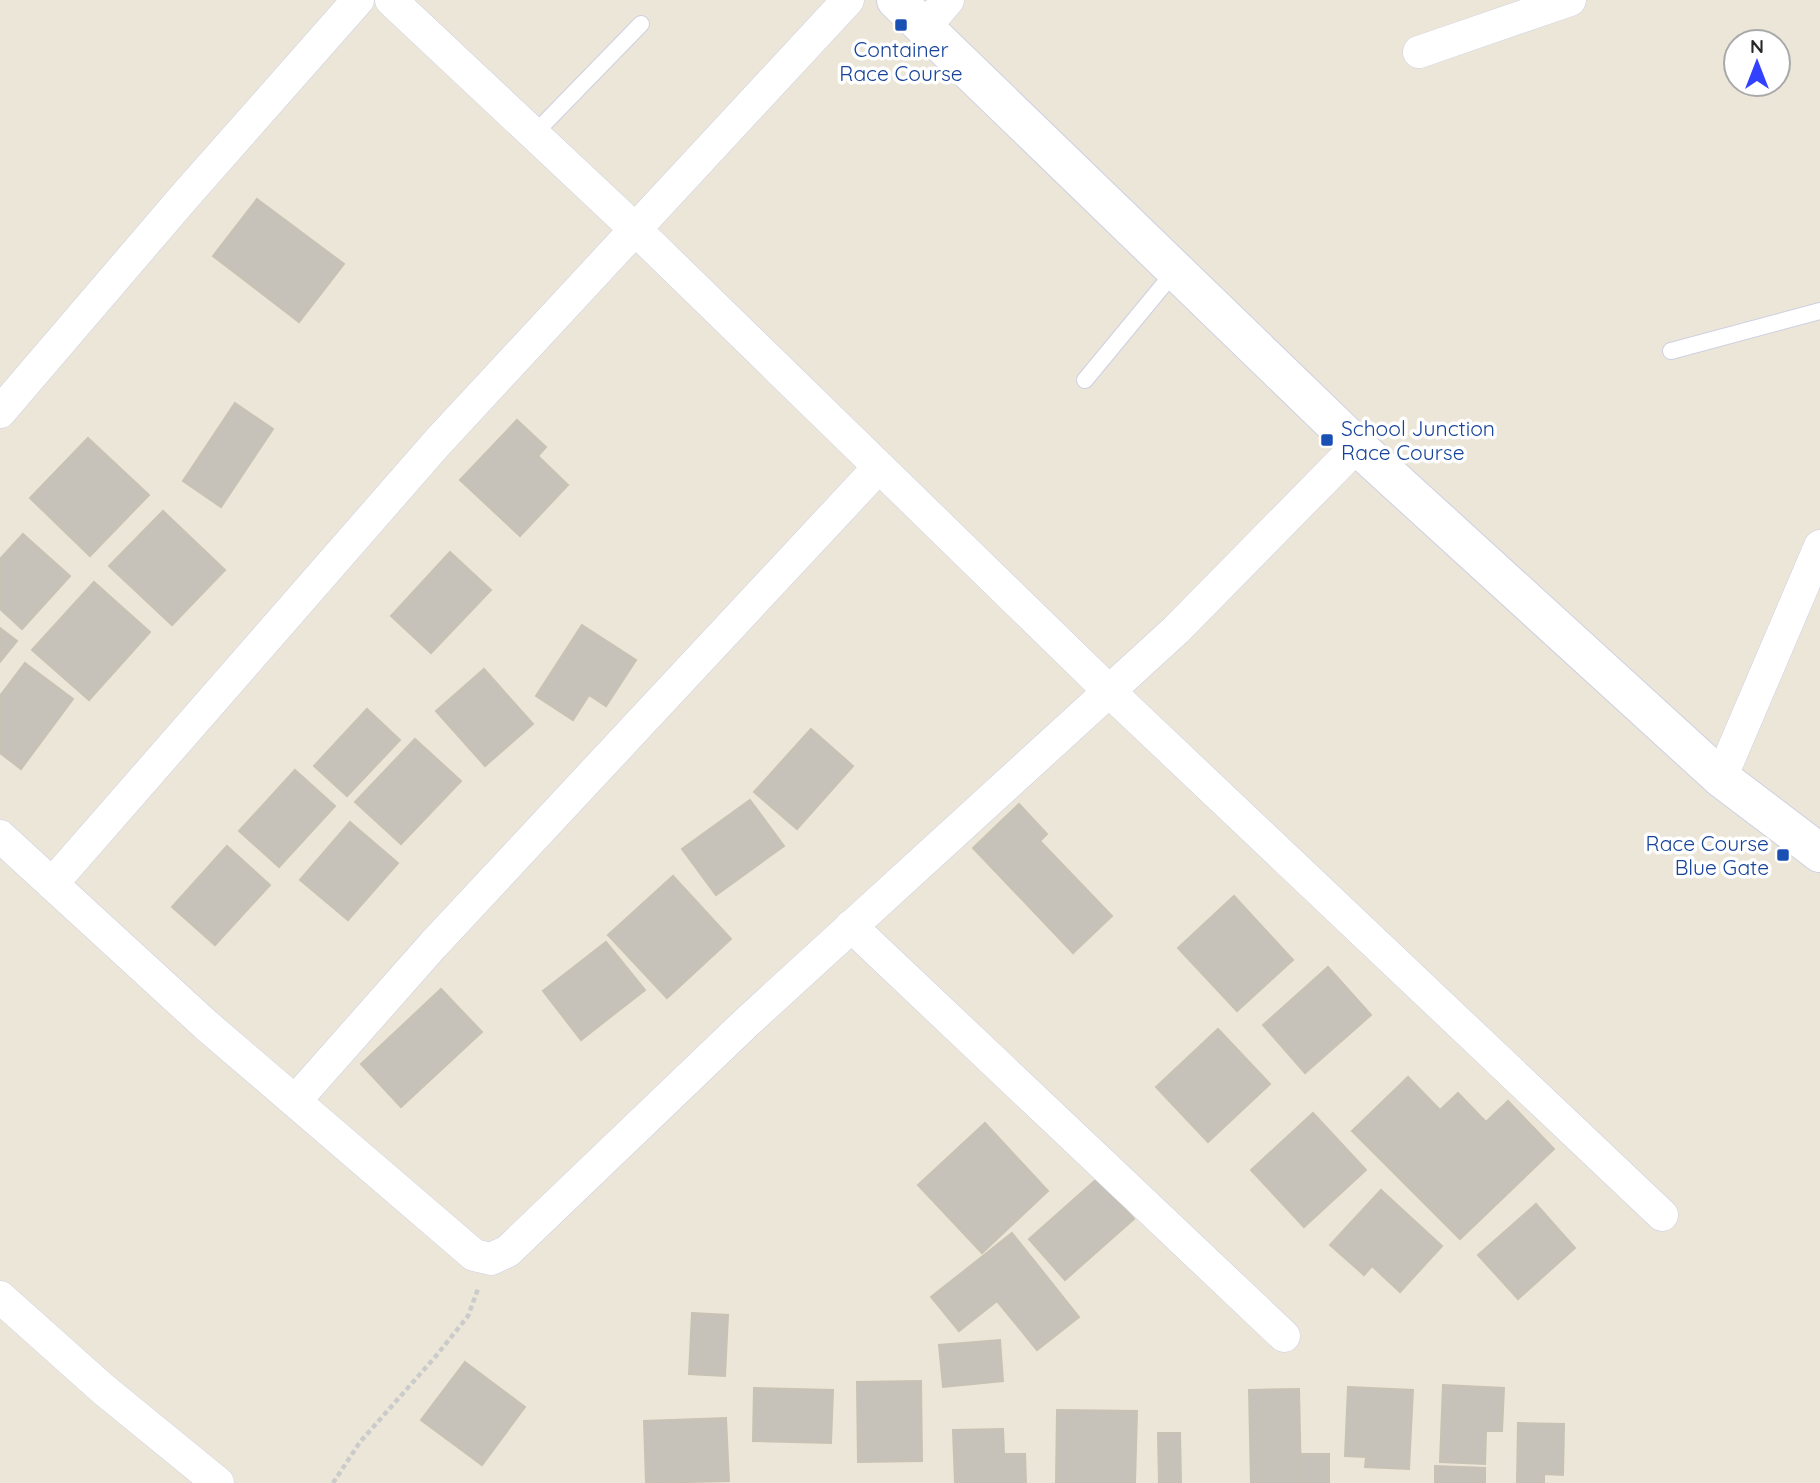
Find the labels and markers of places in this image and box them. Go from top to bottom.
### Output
marker: Container Race Course [893,17,909,33]
place label: Container Race Course [839,36,963,86]
place label: School Junction Race Course [1341,415,1495,465]
marker: School Junction Race Course [1319,432,1335,448]
place label: Race Course Blue Gate [1645,830,1769,880]
marker: Race Course Blue Gate [1775,847,1791,863]

